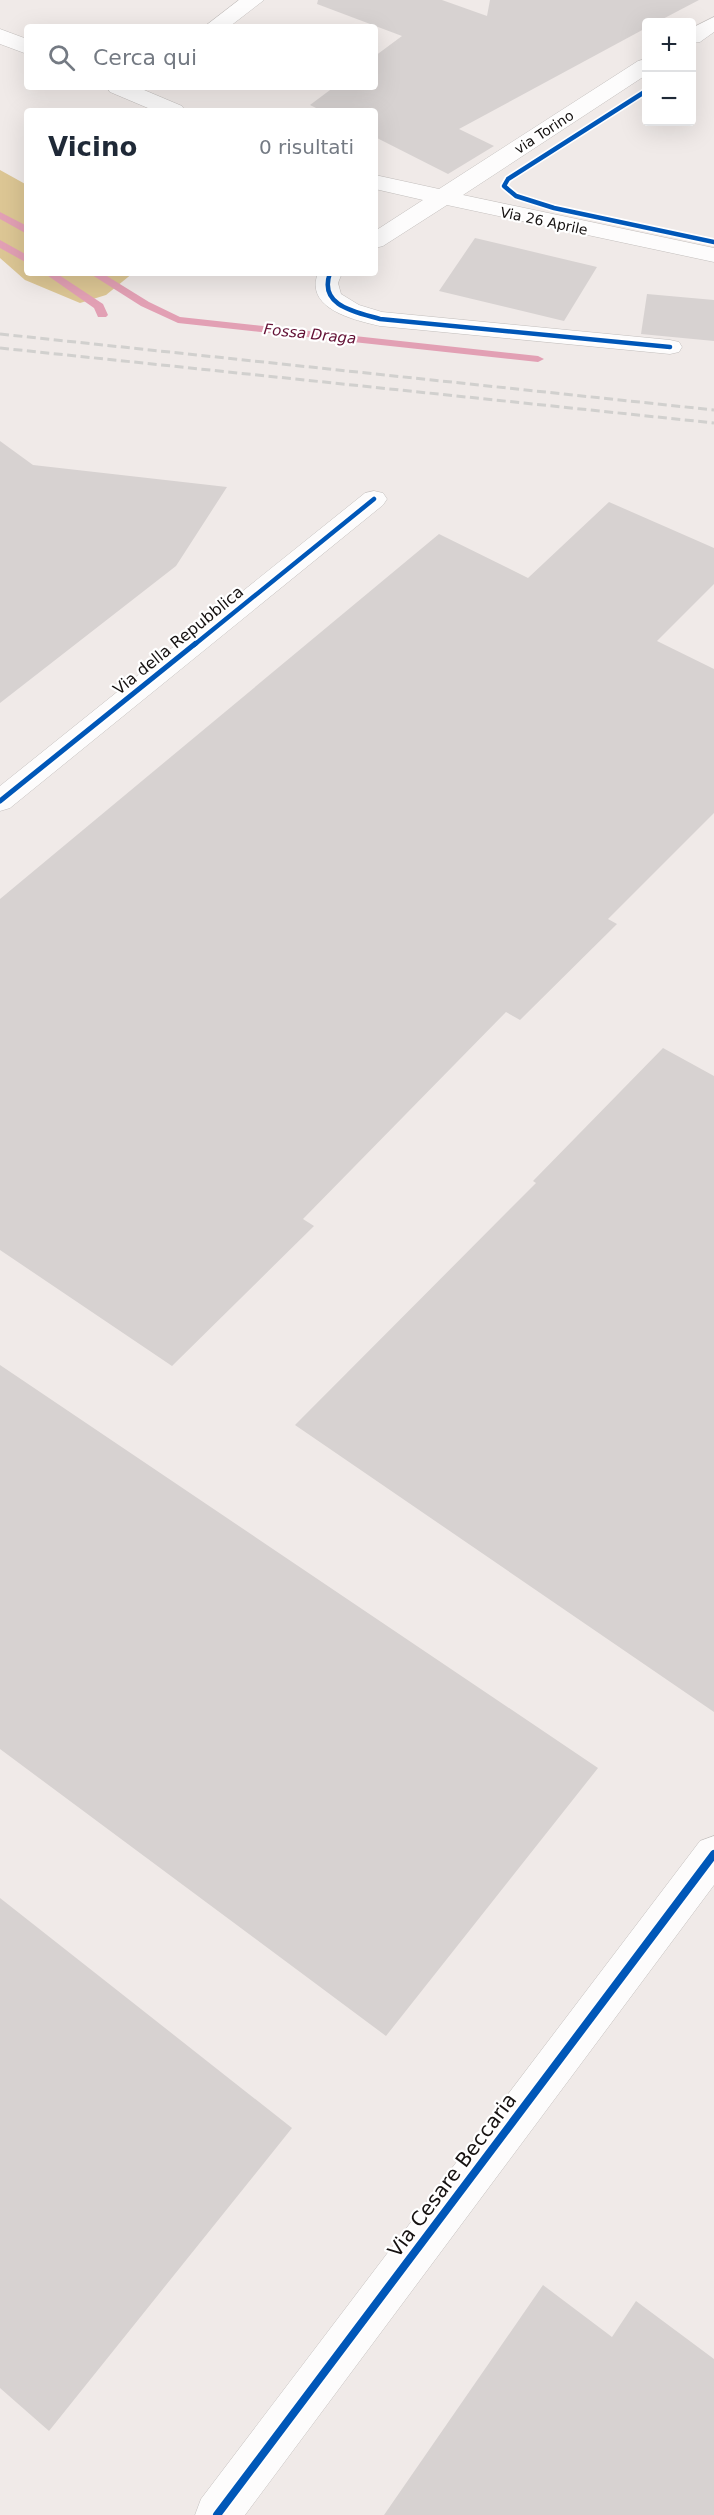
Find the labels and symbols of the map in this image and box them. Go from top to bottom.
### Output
street label: via Torino [512,107,576,157]
street label: Via 26 Aprile [499,204,589,238]
water label: Fossa Draga [263,320,357,348]
street label: Via della Repubblica [109,582,247,699]
street label: Via Cesare Beccaria [382,2088,522,2262]

